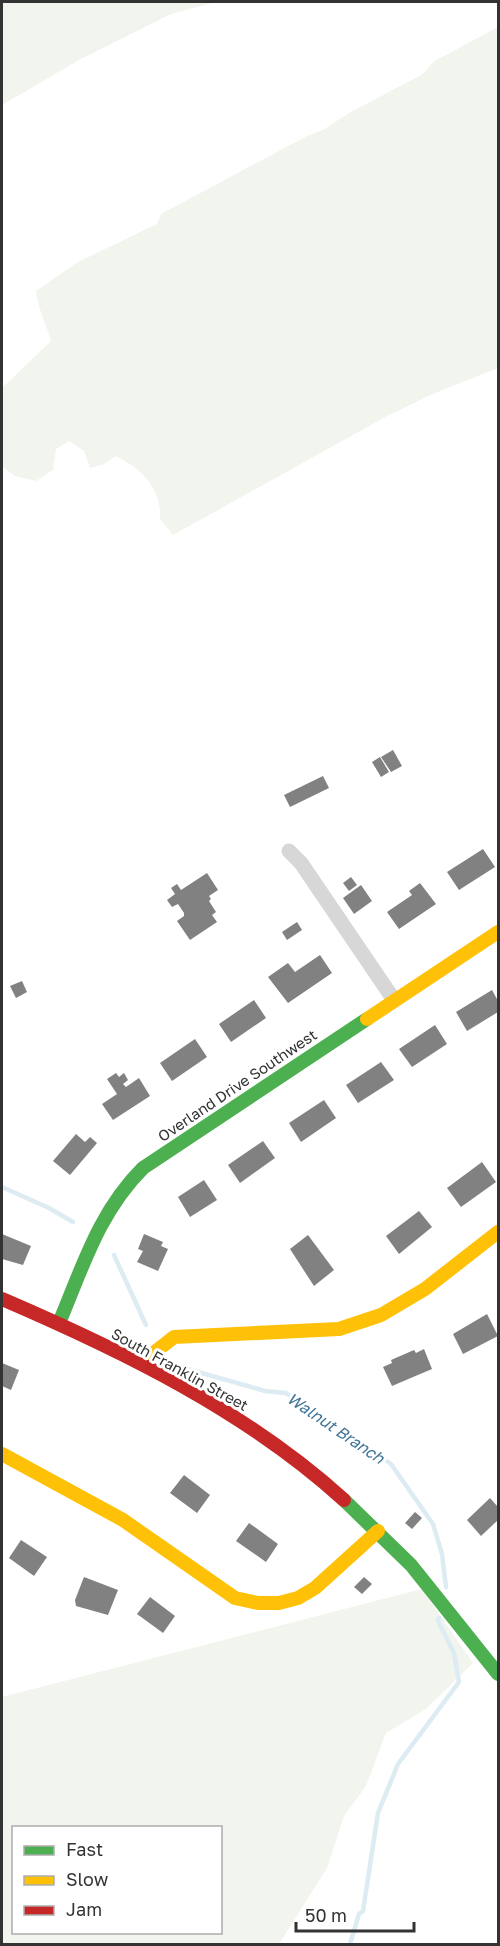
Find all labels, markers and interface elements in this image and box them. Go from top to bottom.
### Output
street label: Overland Drive Southwest [154,1025,320,1145]
street label: South Franklin Street [108,1324,252,1414]
water label: Walnut Branch [284,1388,389,1469]
legend [12,1826,222,1934]
text: Fast [66,1838,103,1860]
text: Slow [66,1868,109,1890]
scale bar [296,1895,414,1933]
text: Jam [66,1898,102,1920]
text: 50 m [305,1904,347,1926]

